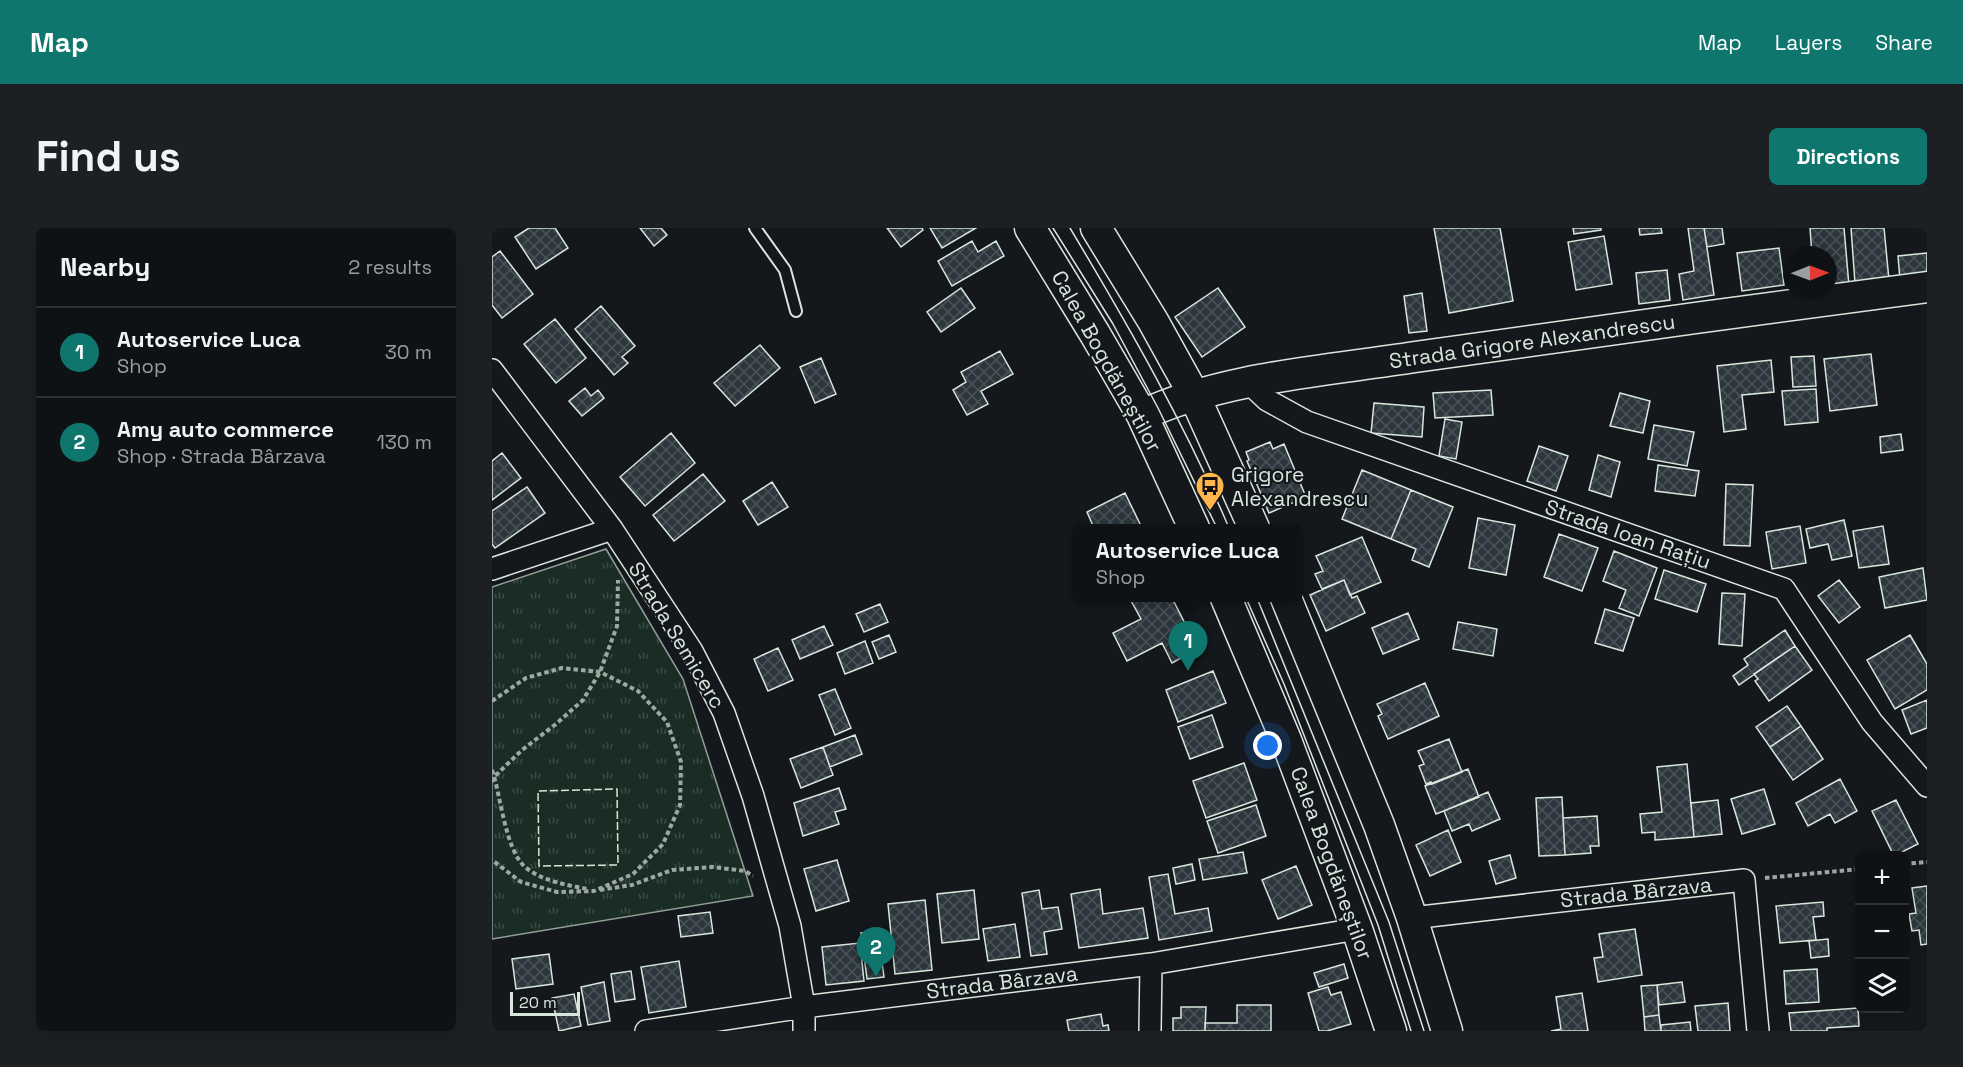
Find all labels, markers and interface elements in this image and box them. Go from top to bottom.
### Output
text: Map [30,24,89,60]
text: Map [1698,29,1742,56]
text: Layers [1775,29,1842,56]
text: Share [1875,29,1933,56]
button: Directions [1769,128,1927,185]
text: Find us [36,130,181,183]
north arrow [1783,246,1837,300]
text: Nearby [60,250,150,284]
text: 2 results [348,254,432,280]
street label: Calea Bogdăneștilor [1046,265,1168,457]
street label: Strada Grigore Alexandrescu [1387,308,1677,374]
text: Autoservice Luca [117,325,301,353]
text: 1 [75,339,84,365]
text: 30 m [385,339,432,365]
text: Shop [117,353,167,379]
text: Amy auto commerce [117,415,334,443]
text: 2 [74,429,85,455]
text: 130 m [376,429,432,455]
text: Shop · Strada Bârzava [117,443,326,469]
place label: Grigore Alexandrescu [1231,461,1368,512]
bus stop icon: Grigore Alexandrescu [1194,470,1226,512]
street label: Strada Ioan Rațiu [1542,493,1714,575]
popup [1072,524,1303,602]
text: Autoservice Luca [1096,536,1279,564]
street label: Strada Semicerc [623,557,731,713]
text: Shop [1096,564,1145,590]
pin: 1 [1168,622,1208,671]
your location [1253,731,1282,760]
street label: Calea Bogdăneștilor [1285,763,1380,963]
map controls [1855,851,1909,1013]
button: + [1855,851,1909,905]
street label: Strada Bârzava [1559,871,1713,913]
button: − [1855,905,1909,959]
pin: 2 [856,928,896,977]
street label: Strada Bârzava [925,959,1079,1005]
button: layers [1855,959,1909,1013]
scale bar [510,989,580,1016]
text: 20 m [519,992,557,1013]

